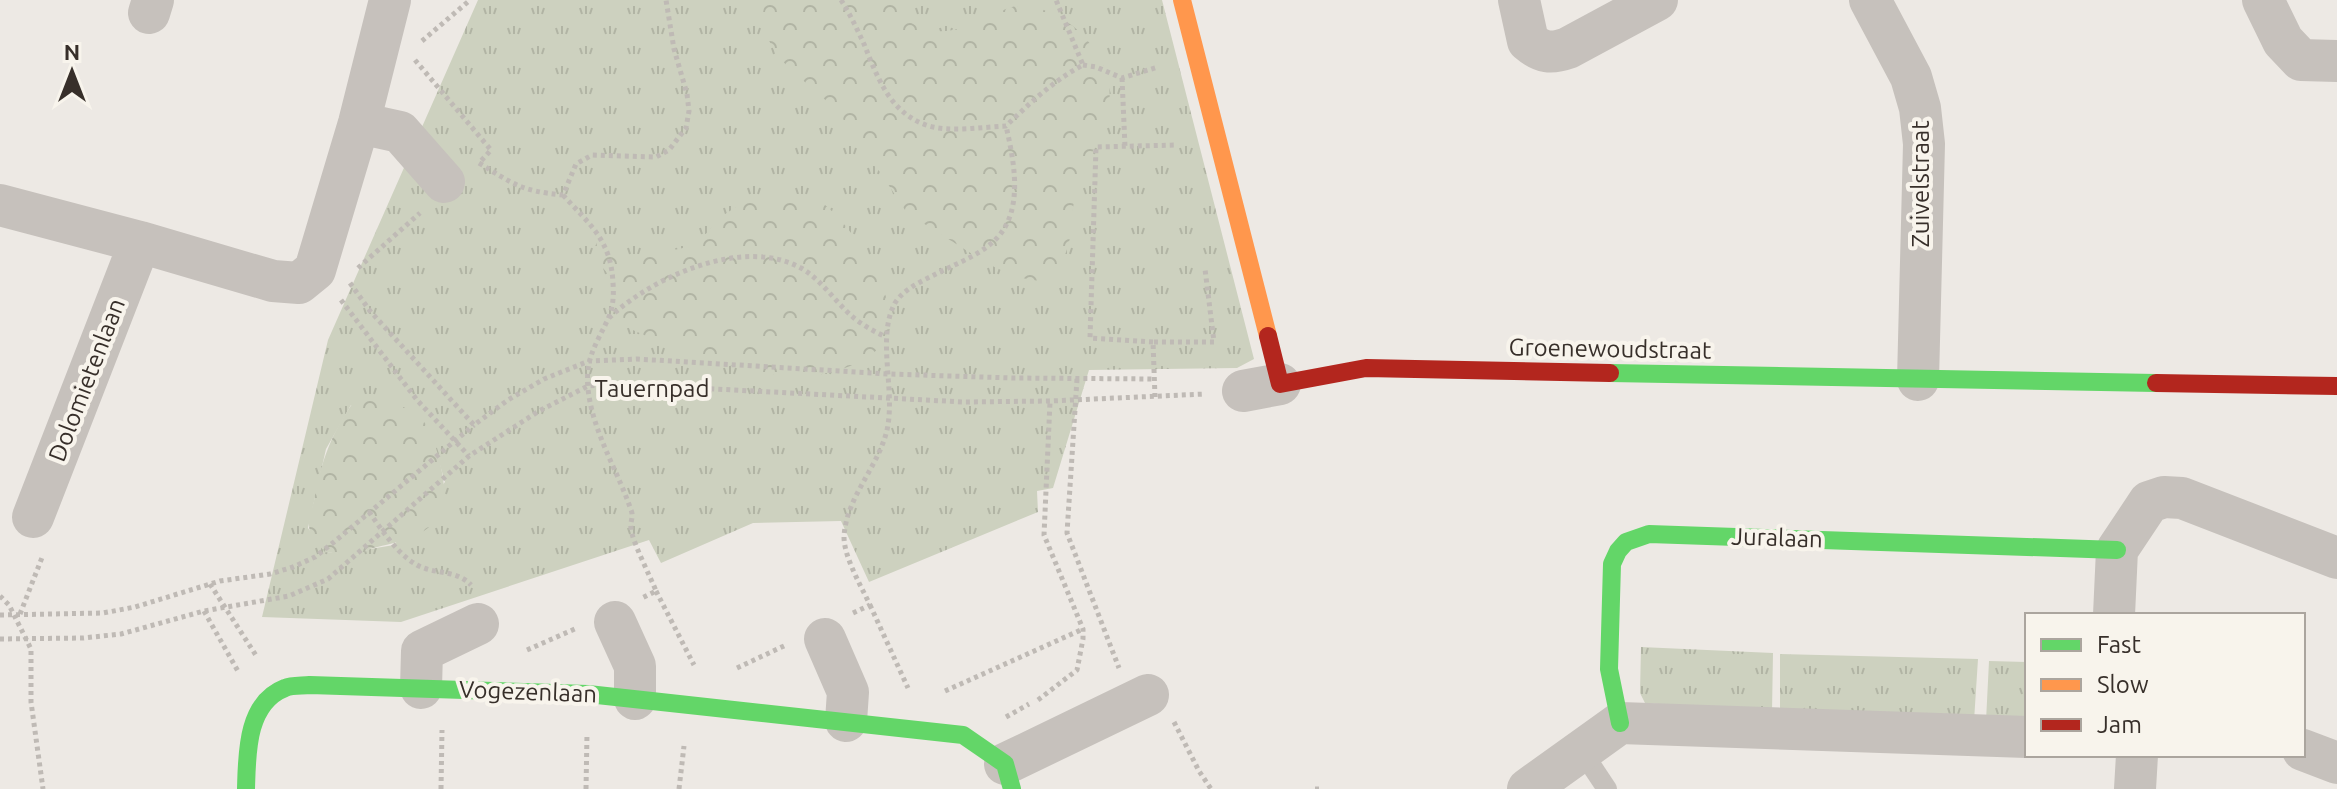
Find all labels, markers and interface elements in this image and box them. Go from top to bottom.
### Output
north arrow [32,32,112,112]
text: N [64,39,80,64]
street label: Zuivelstraat [1907,120,1934,248]
street label: Dolomietenlaan [43,295,130,465]
street label: Groenewoudstraat [1508,333,1712,364]
street label: Tauernpad [595,375,709,402]
street label: Juralaan [1731,522,1823,553]
legend [2025,613,2305,757]
text: Fast [2097,631,2141,658]
text: Slow [2097,671,2149,698]
street label: Vogezenlaan [459,676,597,707]
text: Jam [2097,711,2142,738]

